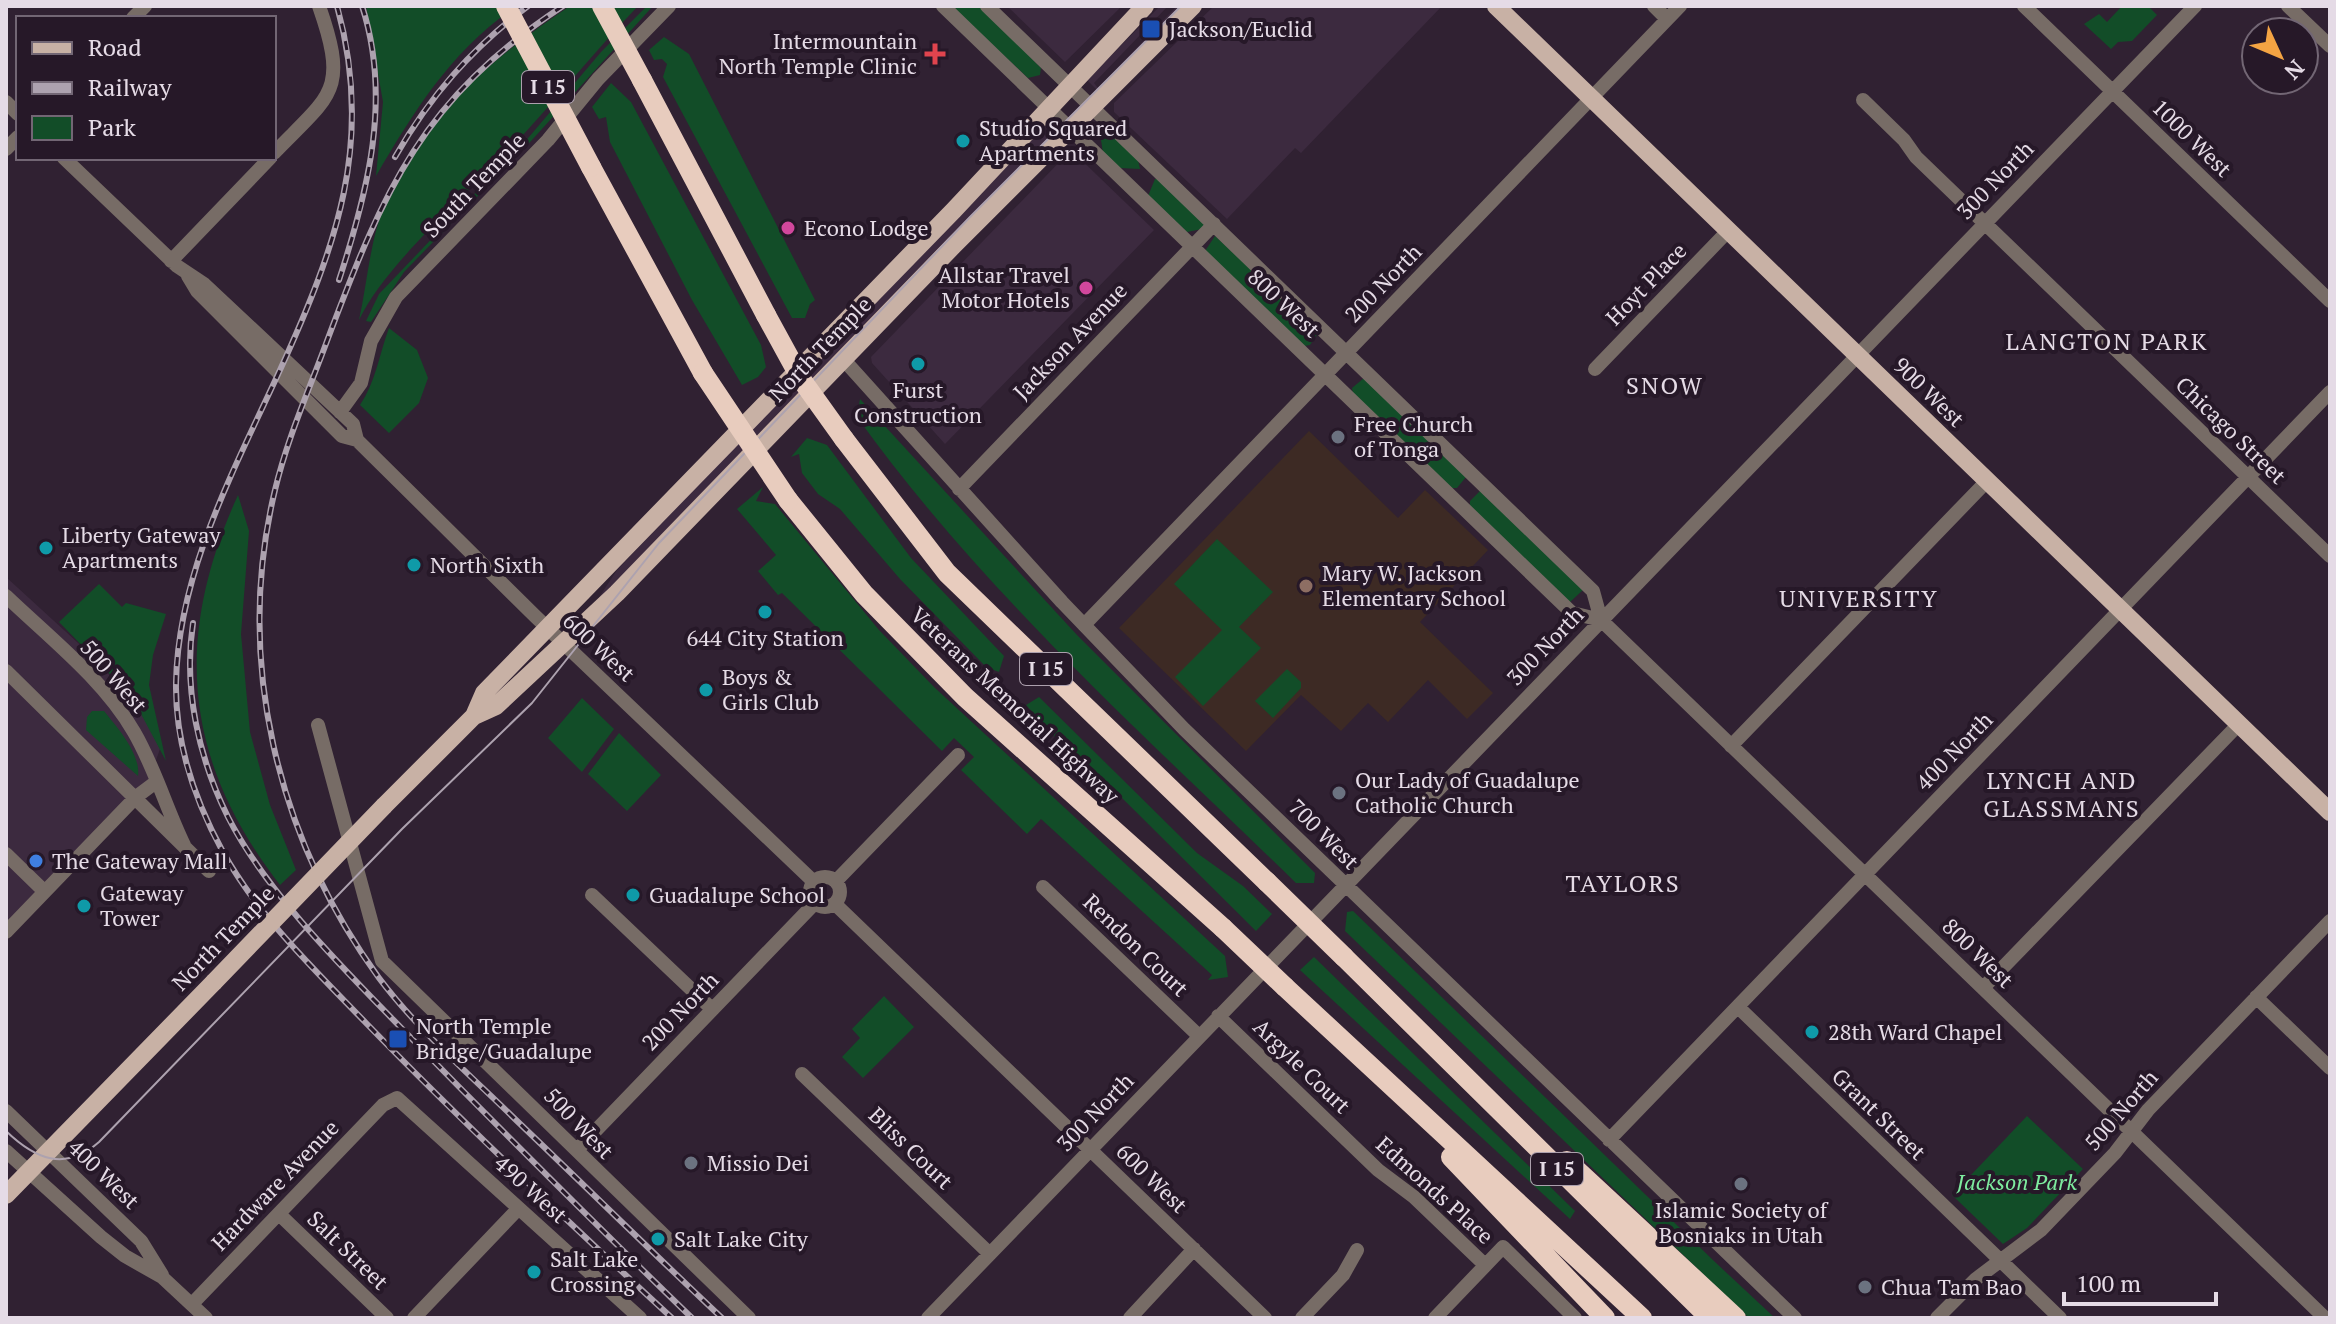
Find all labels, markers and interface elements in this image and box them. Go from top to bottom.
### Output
place label: Jackson/Euclid [1169,14,1313,43]
legend [16,16,276,160]
north arrow [2240,16,2320,96]
marker: Jackson/Euclid [1140,18,1162,40]
place label: Intermountain North Temple Clinic [719,26,917,80]
text: Road [88,31,142,63]
marker: Intermountain North Temple Clinic [924,43,946,65]
text: N [2278,54,2311,87]
text: Railway [88,71,172,103]
road number: I 15 [522,71,574,103]
street label: 1000 West [2146,92,2238,183]
text: Park [88,111,137,143]
place label: Studio Squared Apartments [979,113,1127,167]
street label: South Temple [416,126,531,243]
marker: Studio Squared Apartments [954,132,972,150]
street label: 300 North [1950,134,2039,225]
place label: Econo Lodge [804,213,929,242]
marker: Econo Lodge [779,219,797,237]
street label: Hoyt Place [1599,236,1692,331]
street label: 200 North [1338,237,1427,328]
place label: Allstar Travel Motor Hotels [938,260,1070,314]
street label: 800 West [1242,262,1327,343]
street label: Jackson Avenue [1006,276,1133,405]
marker: Allstar Travel Motor Hotels [1077,279,1095,297]
street label: North Temple [762,290,877,407]
district label: LANGTON PARK [2006,325,2208,357]
street label: 900 West [1887,351,1971,433]
marker: Furst Construction [909,355,927,373]
district label: SNOW [1626,369,1704,401]
street label: Chicago Street [2170,370,2293,490]
place label: Furst Construction [854,375,982,429]
place label: Free Church of Tonga [1354,409,1473,463]
marker: Free Church of Tonga [1329,428,1347,446]
place label: Liberty Gateway Apartments [62,520,221,574]
marker: Liberty Gateway Apartments [37,539,55,557]
place label: North Sixth [430,550,544,579]
marker: North Sixth [405,556,423,574]
place label: Mary W. Jackson Elementary School [1322,558,1506,612]
marker: Mary W. Jackson Elementary School [1297,577,1315,595]
district label: UNIVERSITY [1779,582,1939,614]
street label: Veterans Memorial Highway [905,600,1127,810]
street label: 300 North [1500,600,1589,691]
marker: 644 City Station [756,603,774,621]
street label: 600 West [557,606,642,687]
place label: 644 City Station [687,623,844,652]
street label: 500 West [74,633,154,719]
road number: I 15 [1020,653,1072,685]
place label: Boys & Girls Club [722,662,819,716]
marker: Boys & Girls Club [697,681,715,699]
street label: 400 North [1909,705,1998,796]
district label: LYNCH AND GLASSMANS [1983,764,2141,824]
place label: Our Lady of Guadalupe Catholic Church [1355,765,1580,819]
marker: Our Lady of Guadalupe Catholic Church [1330,784,1348,802]
street label: 700 West [1283,792,1366,875]
place label: The Gateway Mall [52,846,227,875]
marker: The Gateway Mall [27,852,45,870]
district label: TAYLORS [1565,867,1681,899]
place label: Gateway Tower [100,878,185,932]
street label: North Temple [165,879,280,996]
place label: Guadalupe School [649,880,825,909]
marker: Guadalupe School [624,886,642,904]
street label: Rendon Court [1078,887,1195,1002]
marker: Gateway Tower [75,897,93,915]
street label: 800 West [1936,912,2020,994]
street label: 200 North [635,965,724,1056]
place label: North Temple Bridge/Guadalupe [416,1011,592,1065]
street label: Argyle Court [1248,1012,1357,1119]
place label: 28th Ward Chapel [1828,1017,2002,1046]
marker: 28th Ward Chapel [1803,1023,1821,1041]
marker: North Temple Bridge/Guadalupe [387,1028,409,1050]
street label: Grant Street [1826,1062,1933,1166]
street label: 500 North [2077,1063,2164,1156]
street label: 300 North [1050,1066,1139,1157]
street label: 500 West [538,1081,620,1165]
street label: Bliss Court [863,1100,960,1195]
street label: Hardware Avenue [205,1113,345,1256]
street label: Edmonds Place [1371,1129,1500,1250]
street label: 400 West [62,1133,146,1215]
street label: 600 West [1110,1137,1194,1219]
street label: 490 West [489,1148,574,1229]
place label: Missio Dei [707,1148,809,1177]
road number: I 15 [1531,1153,1583,1185]
marker: Missio Dei [682,1154,700,1172]
park label: Jackson Park [1956,1167,2078,1196]
marker: Islamic Society of Bosniaks in Utah [1732,1175,1750,1193]
place label: Islamic Society of Bosniaks in Utah [1655,1195,1829,1249]
street label: Salt Street [302,1204,395,1295]
place label: Salt Lake City [674,1224,809,1253]
marker: Salt Lake City [649,1230,667,1248]
place label: Salt Lake Crossing [550,1244,638,1298]
scale bar [2064,1256,2216,1306]
marker: Salt Lake Crossing [525,1263,543,1281]
text: 100 m [2076,1267,2141,1299]
place label: Chua Tam Bao [1881,1272,2022,1301]
marker: Chua Tam Bao [1856,1278,1874,1296]

